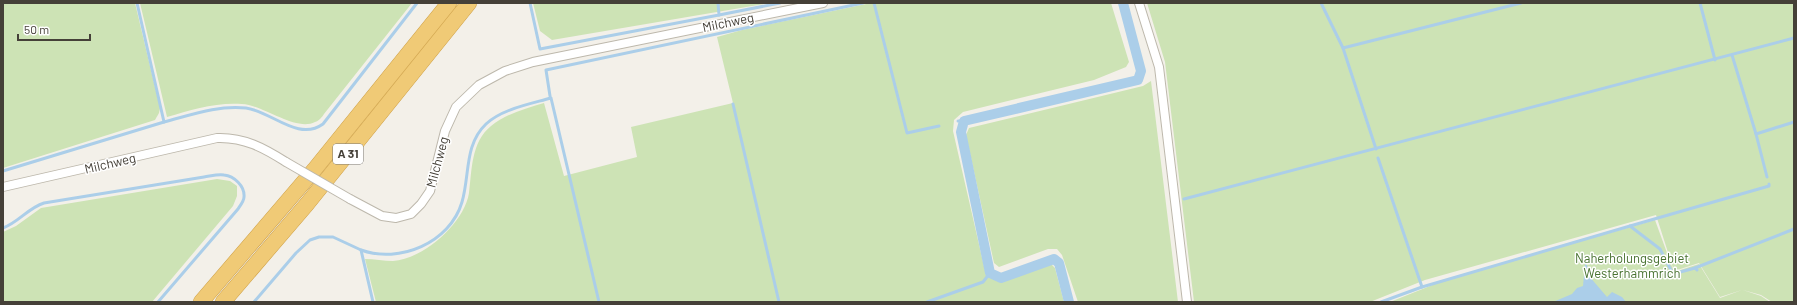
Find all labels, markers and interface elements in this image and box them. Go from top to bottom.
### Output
street label: Milchweg [701,9,755,35]
scale bar [18,16,90,42]
text: 50 m [24,22,49,36]
street label: Milchweg [423,135,452,189]
road number: A 31 [333,144,363,164]
street label: Milchweg [83,149,137,177]
park label: Naherholungsgebiet Westerhammrich [1575,250,1689,281]

